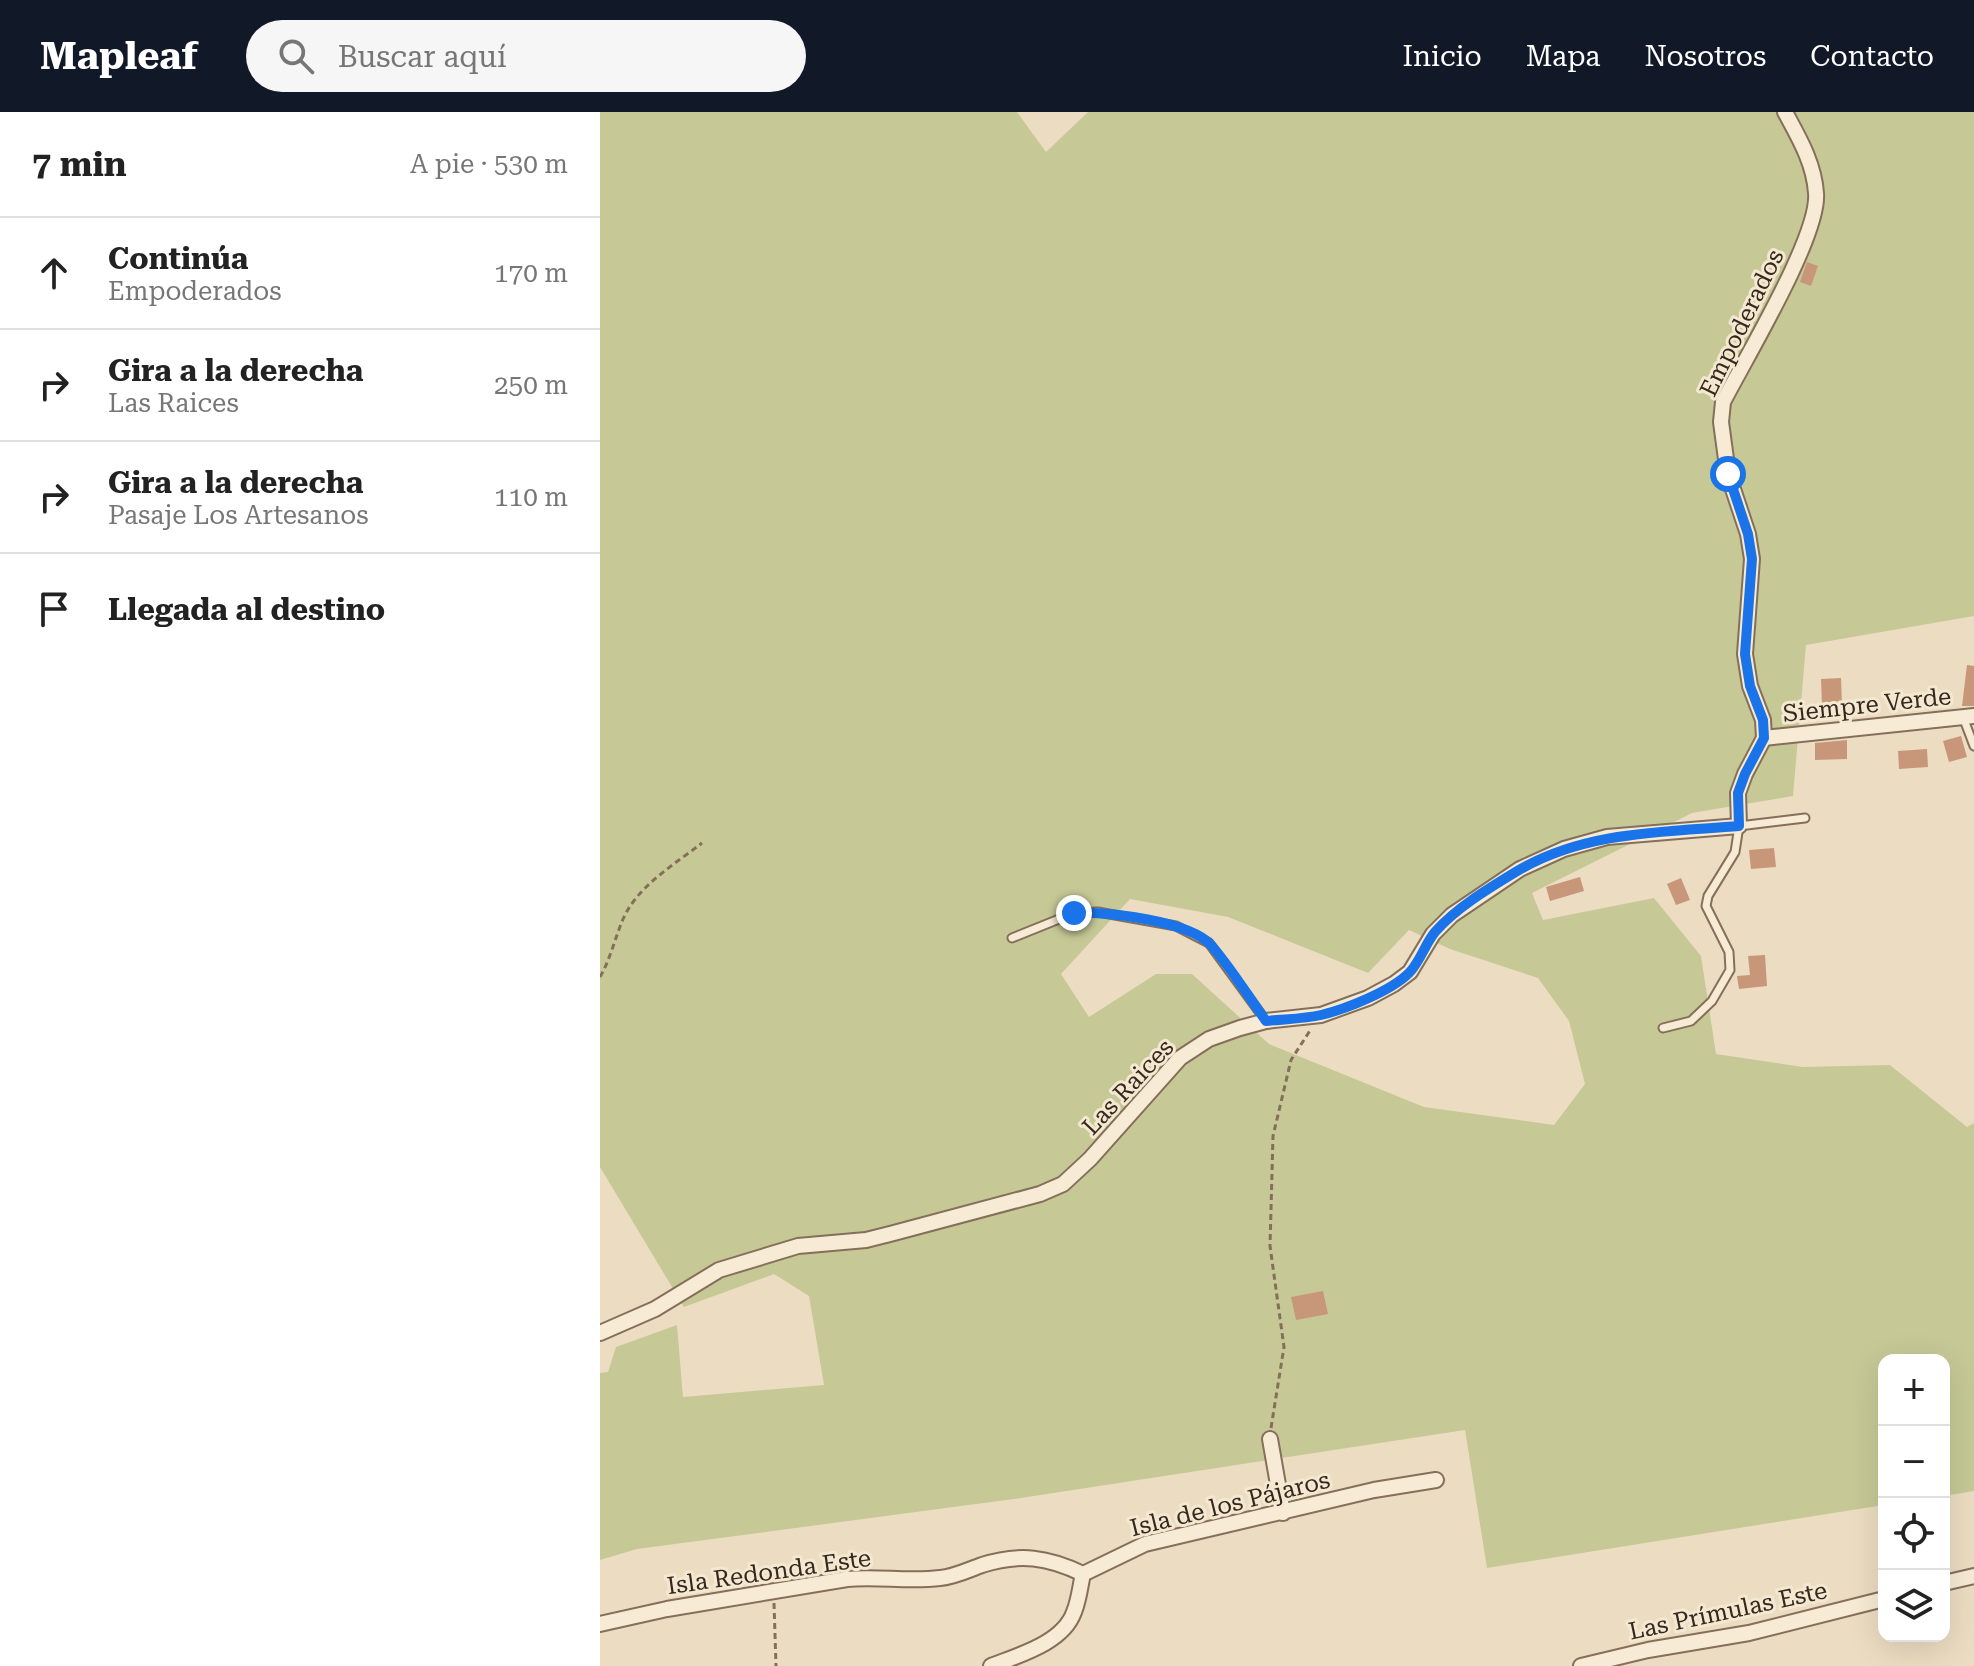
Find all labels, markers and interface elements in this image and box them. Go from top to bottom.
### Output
search box [246,20,806,92]
text: Mapleaf [40,34,198,78]
icon: search [274,34,318,78]
text: Buscar aquí [338,39,507,74]
text: Inicio [1402,40,1482,73]
text: Mapa [1526,40,1600,73]
text: Nosotros [1644,40,1766,73]
text: Contacto [1810,40,1934,73]
text: 7 min [32,144,127,184]
text: A pie · 530 m [410,149,568,179]
text: Continúa [108,241,248,276]
street label: Empoderados [1694,245,1790,401]
icon: ahead [32,251,76,295]
text: 170 m [494,258,568,288]
text: Empoderados [108,276,282,306]
text: Gira a la derecha [108,353,363,388]
icon: right [32,363,76,407]
text: 250 m [494,370,568,400]
text: Las Raices [108,388,239,418]
route start [1710,456,1746,492]
text: Gira a la derecha [108,465,363,500]
icon: right [32,475,76,519]
text: 110 m [494,482,568,512]
text: Pasaje Los Artesanos [108,500,369,530]
icon: arrive [32,587,76,631]
text: Llegada al destino [108,592,385,627]
street label: Siempre Verde [1781,682,1953,728]
route end [1056,895,1092,931]
street label: Las Raices [1077,1033,1179,1141]
map controls [1878,1354,1950,1642]
button: + [1878,1354,1950,1426]
button: − [1878,1426,1950,1498]
street label: Isla de los Pájaros [1127,1466,1333,1542]
button: locate [1878,1498,1950,1570]
street label: Isla Redonda Este [665,1544,873,1600]
button: layers [1878,1570,1950,1642]
street label: Las Prímulas Este [1626,1576,1830,1646]

